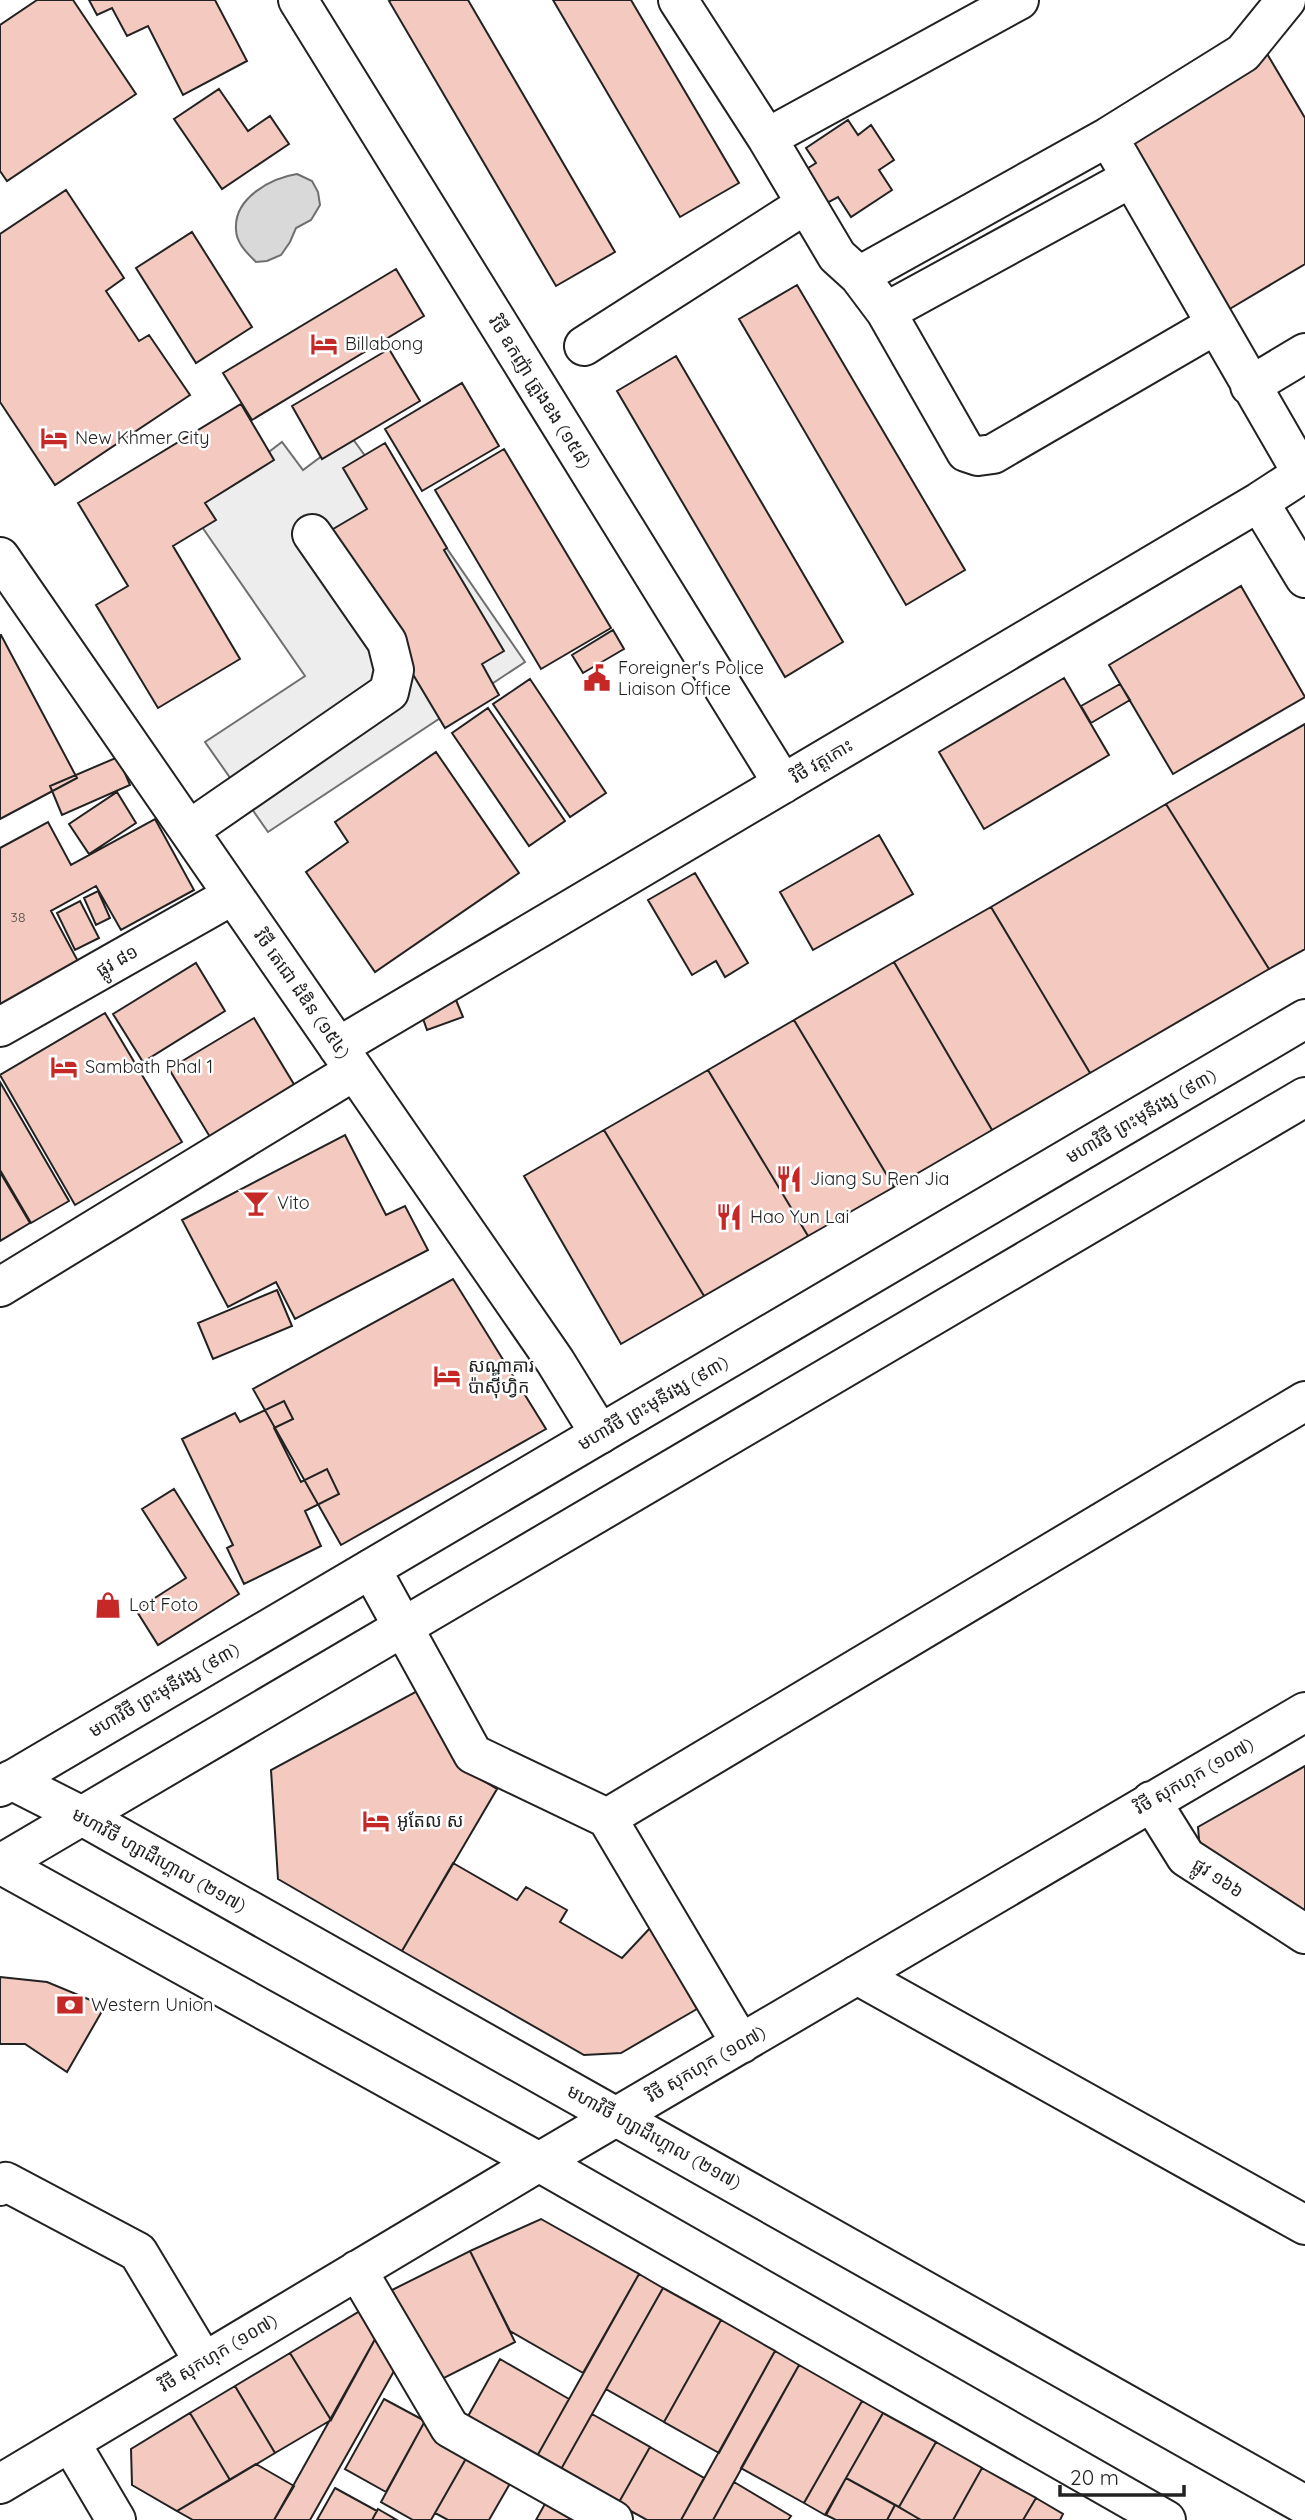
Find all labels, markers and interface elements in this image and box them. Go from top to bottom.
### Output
street label: វិថី ឧកញ៉ា ត្រួងខង (១៥៨) [483,310,597,473]
hotel icon: Billabong [309,329,339,359]
place label: Billabong [345,332,423,355]
hotel icon: New Khmer City [39,423,69,453]
place label: New Khmer City [75,426,209,449]
place label: Foreigner's Police Liaison Office [618,656,764,700]
public building icon: Foreigner's Police Liaison Office [582,663,612,693]
street label: វិថី វត្តកោះ [786,733,857,789]
house number: 38 [11,908,25,926]
street label: វិថី តេជោ ដំឌិន (១៥៤) [249,924,356,1063]
street label: ផ្លូវ ៨១ [91,939,145,986]
hotel icon: Sambath Phal 1 [49,1052,79,1082]
place label: Sambath Phal 1 [85,1055,213,1078]
street label: មហាវិថី ព្រះមុនីវង្ស (៩៣) [1061,1063,1221,1169]
restaurant icon: Jiang Su Ren Jia [774,1164,804,1194]
place label: Jiang Su Ren Jia [810,1167,949,1190]
bar icon: Vito [241,1188,271,1218]
place label: Vito [277,1191,310,1214]
restaurant icon: Hao Yun Lai [714,1202,744,1232]
place label: Hao Yun Lai [750,1205,849,1228]
street label: មហាវិថី ព្រះមុនីវង្ស (៩៣) [573,1350,733,1456]
place label: សណ្ឋាគារ ប៉ាស៊ីហ្វិក [468,1354,534,1399]
hotel icon: សណ្ឋាគារ ប៉ាស៊ីហ្វិក [432,1361,462,1391]
shop icon: Lot Foto [93,1590,123,1620]
place label: Lot Foto [129,1593,198,1616]
street label: មហាវិថី ព្រះមុនីវង្ស (៩៣) [84,1637,244,1743]
street label: វិថី សុកហុក (១០៧) [1129,1732,1258,1821]
street label: មហាវិថី ហ្សាដឹហ្គោល (២១៧) [68,1802,250,1917]
hotel icon: អូតែល ស [361,1806,391,1836]
place label: អូតែល ស [397,1809,463,1832]
street label: ផ្លូវ ១៦៦ [1185,1853,1248,1907]
bank icon: Western Union [55,1990,85,2020]
place label: Western Union [91,1993,214,2016]
street label: វិថី សុកហុក (១០៧) [641,2020,770,2109]
street label: មហាវិថី ហ្សាដឹហ្គោល (២១៧) [563,2079,745,2194]
street label: វិថី សុកហុក (១០៧) [154,2308,282,2399]
scale bar [1060,2454,1184,2498]
text: 20 m [1070,2464,1119,2490]

